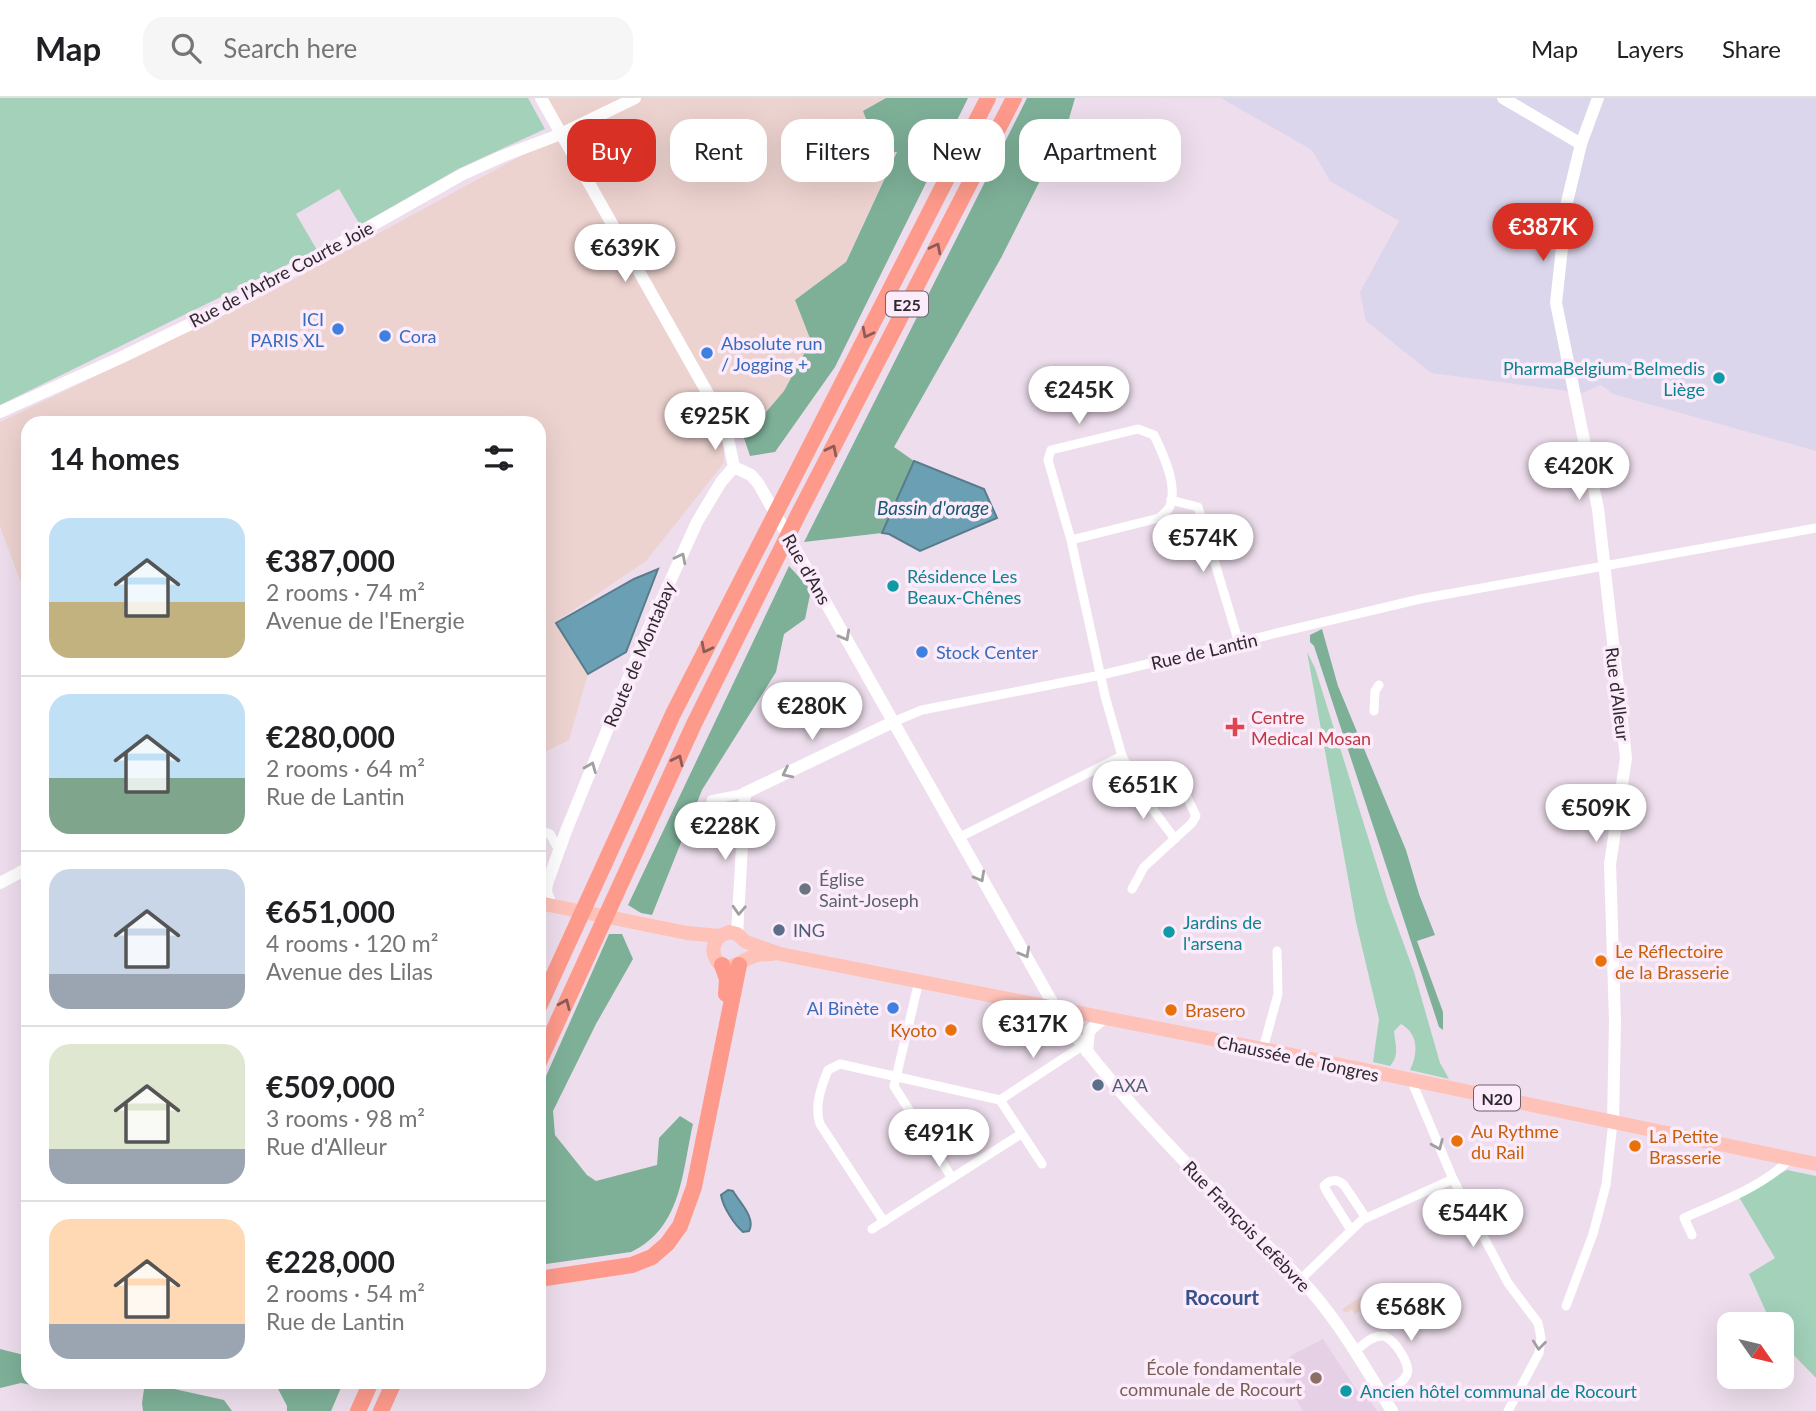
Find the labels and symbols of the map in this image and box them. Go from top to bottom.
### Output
pin: €387K [1494,204,1592,263]
street label: Rue de l'Arbre Courte Joie [185,216,377,332]
pin: €639K [576,225,674,284]
one-way arrow [928,243,942,255]
road number: E25 [886,292,928,316]
place label: ICI PARIS XL [250,308,324,351]
marker: ICI PARIS XL [330,321,346,337]
place label: Cora [399,325,436,347]
one-way arrow [862,326,876,338]
marker: Cora [377,328,393,344]
place label: Absolute run / Jogging + [721,332,823,375]
marker: Absolute run / Jogging + [699,345,715,361]
place label: PharmaBelgium-Belmedis Liège [1503,357,1705,400]
pin: €245K [1030,366,1128,426]
marker: PharmaBelgium-Belmedis Liège [1711,370,1727,386]
pin: €925K [666,392,764,452]
pin: €420K [1530,442,1628,502]
one-way arrow [823,445,837,457]
water label: Bassin d'orage [877,496,989,519]
pin: €574K [1154,514,1252,574]
street label: Rue d'Ans [778,530,836,608]
one-way arrow [672,553,686,565]
place label: Résidence Les Beaux-Chênes [907,565,1021,608]
street label: Route de Montabay [598,577,680,730]
marker: Résidence Les Beaux-Chênes [885,578,901,594]
one-way arrow [837,628,850,641]
street label: Rue de Lantin [1149,628,1259,674]
one-way arrow [701,641,715,653]
place label: Stock Center [936,641,1038,663]
marker: Stock Center [914,644,930,660]
street label: Rue d'Alleur [1601,646,1635,743]
pin: €280K [763,682,861,742]
place label: Centre Medical Mosan [1251,706,1371,749]
marker: Centre Medical Mosan [1225,717,1245,737]
one-way arrow [670,755,684,767]
one-way arrow [583,762,597,774]
pin: €651K [1094,762,1192,821]
one-way arrow [782,764,794,778]
pin: €509K [1547,784,1645,844]
pin: €228K [676,802,774,862]
place label: Église Saint-Joseph [819,868,919,911]
one-way arrow [972,870,985,882]
marker: Église Saint-Joseph [797,881,813,897]
one-way arrow [732,905,747,916]
place label: Jardins de l'arsena [1183,911,1262,954]
place label: ING [793,919,825,941]
marker: ING [771,922,787,938]
marker: Jardins de l'arsena [1161,924,1177,940]
place label: Le Réflectoire de la Brasserie [1615,940,1729,983]
one-way arrow [1016,946,1030,959]
marker: Le Réflectoire de la Brasserie [1593,953,1609,969]
place label: Al Binète [807,997,879,1019]
one-way arrow [557,999,571,1011]
place label: Brasero [1185,999,1245,1021]
marker: Al Binète [885,1000,901,1016]
pin: €317K [984,1000,1082,1060]
marker: Brasero [1163,1002,1179,1018]
place label: Kyoto [890,1019,937,1041]
marker: Kyoto [943,1022,959,1038]
street label: Chaussée de Tongres [1215,1030,1381,1086]
place label: AXA [1112,1074,1149,1096]
marker: AXA [1090,1077,1106,1093]
road number: N20 [1474,1086,1520,1110]
pin: €491K [890,1110,988,1169]
place label: Au Rythme du Rail [1471,1120,1559,1163]
place label: La Petite Brasserie [1649,1125,1721,1168]
marker: Au Rythme du Rail [1449,1133,1465,1149]
one-way arrow [1430,1138,1444,1150]
marker: La Petite Brasserie [1627,1138,1643,1154]
street label: Rue François Lefèbvre [1179,1156,1315,1296]
pin: €544K [1424,1190,1522,1249]
district label: Rocourt [1185,1284,1259,1309]
pin: €568K [1362,1284,1460,1343]
north arrow [1717,1312,1794,1390]
one-way arrow [1532,1340,1547,1351]
place label: École fondamentale communale de Rocourt [1120,1357,1303,1400]
marker: École fondamentale communale de Rocourt [1308,1370,1324,1386]
place label: Ancien hôtel communal de Rocourt [1360,1380,1638,1402]
marker: Ancien hôtel communal de Rocourt [1338,1383,1354,1399]

